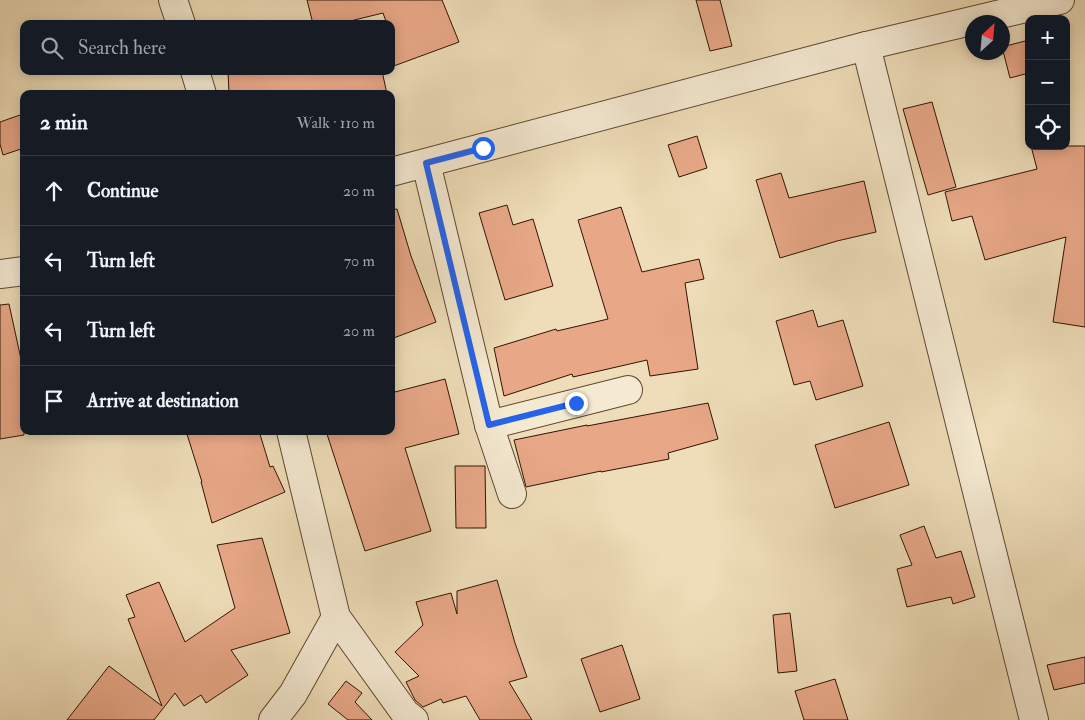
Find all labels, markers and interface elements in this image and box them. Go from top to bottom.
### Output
north arrow [965,15,1010,60]
map controls [1025,15,1070,150]
button: + [1025,15,1070,60]
search box [20,20,395,75]
icon: search [38,34,66,62]
text: Search here [78,36,166,60]
button: − [1025,60,1070,105]
button: locate [1025,105,1070,150]
text: 2 min [40,109,88,136]
text: Walk · 110 m [297,113,375,133]
route start [472,137,495,160]
icon: ahead [40,177,68,205]
text: Continue [87,179,158,203]
text: 20 m [343,181,375,201]
icon: left [40,247,68,275]
text: Turn left [87,249,155,273]
text: 70 m [344,251,375,271]
icon: left [40,317,68,345]
text: Turn left [87,319,155,343]
text: 20 m [343,321,375,341]
icon: arrive [40,387,68,415]
text: Arrive at destination [87,389,239,413]
route end [565,392,588,415]

